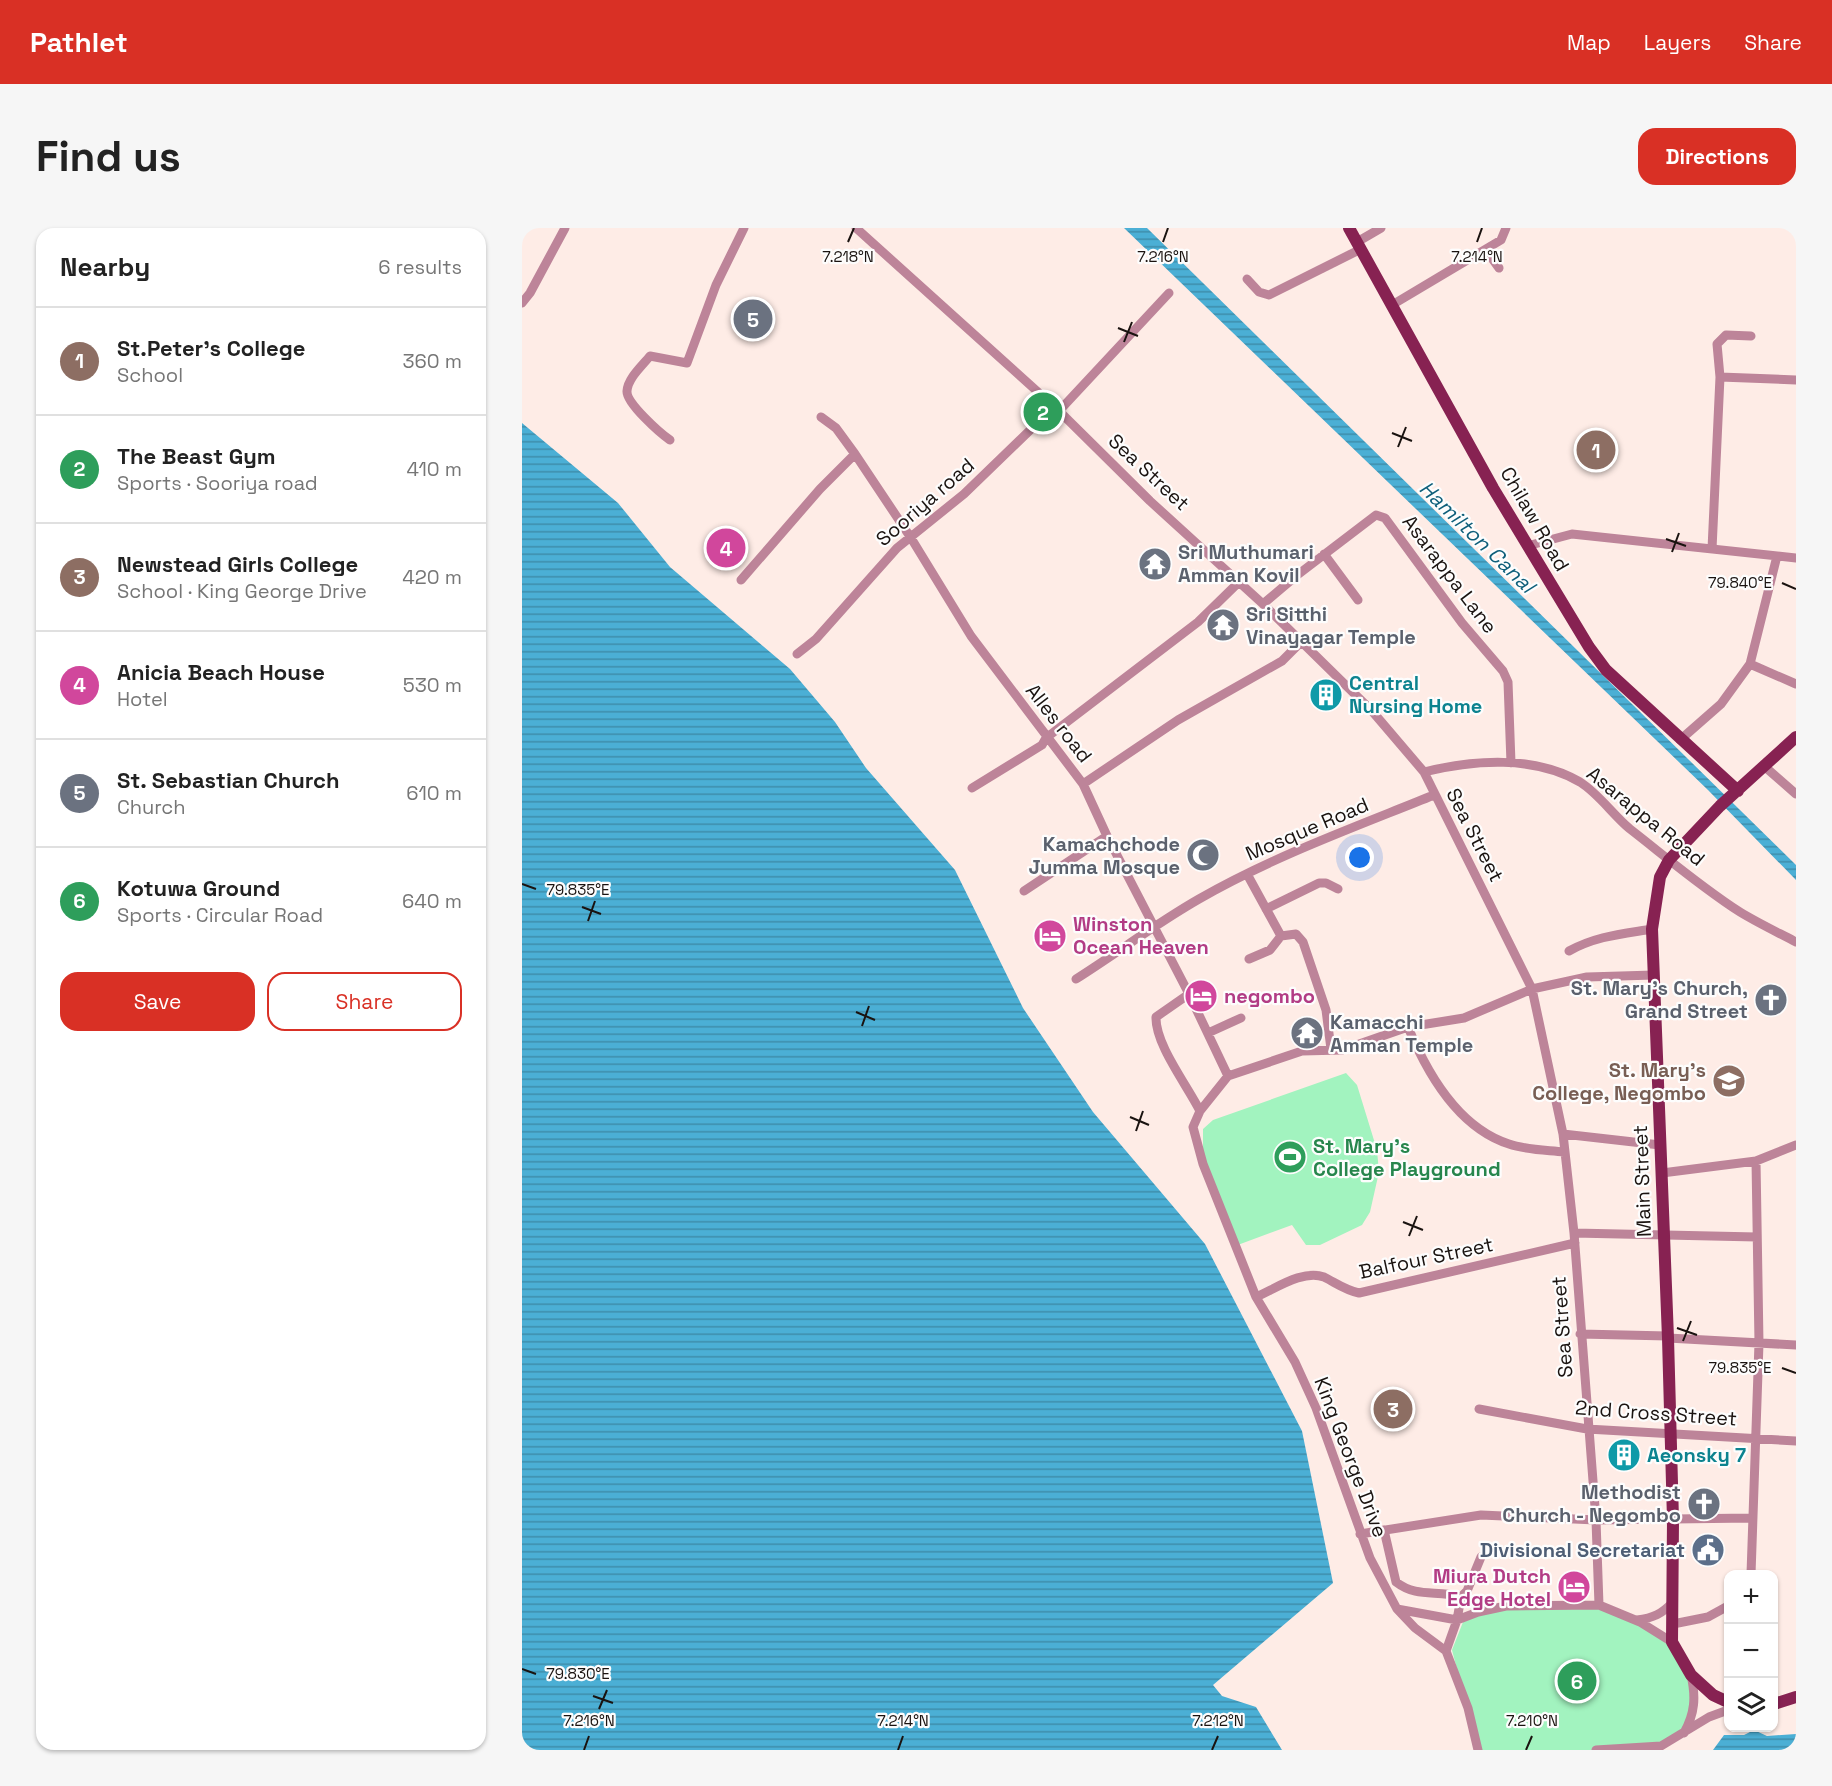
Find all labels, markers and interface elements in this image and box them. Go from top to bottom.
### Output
text: Pathlet [30,24,128,60]
text: Map [1567,29,1611,56]
text: Layers [1644,29,1711,56]
text: Share [1744,29,1802,56]
button: Directions [1638,128,1796,185]
text: Find us [36,130,181,183]
text: 7.218°N [822,247,874,266]
text: 7.216°N [1137,247,1189,266]
text: 7.214°N [1451,247,1503,266]
text: Nearby [60,250,150,284]
text: 6 results [378,254,462,280]
pin: 5 [734,296,772,341]
text: St.Peter's College [117,334,305,362]
text: 1 [75,348,84,374]
text: 360 m [403,348,462,374]
text: School [117,362,183,388]
pin: 2 [1024,390,1062,435]
street label: Sea Street [1103,428,1195,516]
pin: 1 [1576,428,1616,472]
text: The Beast Gym [117,442,276,470]
street label: Sooriya road [870,452,980,552]
text: 2 [74,456,85,482]
text: 410 m [406,456,462,482]
street label: Chilaw Road [1495,462,1575,576]
text: Sports · Sooriya road [117,470,318,496]
water label: Hamilton Canal [1414,475,1543,601]
street label: Asarappa Lane [1397,509,1503,639]
pin: 4 [706,526,746,570]
place label: Sri Muthumari Amman Kovil [1178,539,1314,588]
temple icon: Sri Muthumari Amman Kovil [1137,546,1173,582]
text: Newstead Girls College [117,550,358,578]
text: 3 [73,564,86,590]
text: 420 m [402,564,462,590]
text: 79.840°E [1708,573,1772,592]
text: School · King George Drive [117,578,367,604]
place label: Sri Sitthi Vinayagar Temple [1246,601,1416,650]
temple icon: Sri Sitthi Vinayagar Temple [1205,607,1241,643]
text: Anicia Beach House [117,658,325,686]
place label: Central Nursing Home [1349,670,1482,719]
text: 4 [73,672,86,698]
text: 530 m [403,672,462,698]
building icon: Central Nursing Home [1308,677,1344,713]
street label: Alles road [1020,678,1098,768]
text: Hotel [117,686,168,712]
street label: Asarappa Road [1582,760,1710,872]
text: St. Sebastian Church [117,766,339,794]
text: 5 [74,780,86,806]
text: 610 m [406,780,462,806]
street label: Sea Street [1440,784,1510,886]
street label: Mosque Road [1241,791,1373,867]
text: Church [117,794,186,820]
place label: Kamachchode Jumma Mosque [1028,831,1180,880]
mosque icon: Kamachchode Jumma Mosque [1185,837,1221,873]
your location [1345,843,1374,872]
text: Kotuwa Ground [117,874,280,902]
text: 79.835°E [547,880,609,899]
text: 6 [73,888,86,914]
text: 640 m [402,888,462,914]
text: Sports · Circular Road [117,902,323,928]
place label: Winston Ocean Heaven [1073,911,1209,960]
hotel icon: Winston Ocean Heaven [1032,918,1068,954]
button: Save [60,972,255,1031]
button: Share [267,972,462,1031]
place label: St. Mary's Church, Grand Street [1571,975,1748,1024]
hotel icon: negombo [1183,978,1219,1014]
church icon: St. Mary's Church, Grand Street [1753,982,1789,1018]
place label: negombo [1224,983,1315,1009]
place label: Kamacchi Amman Temple [1330,1009,1473,1058]
temple icon: Kamacchi Amman Temple [1289,1015,1325,1051]
place label: St. Mary's College, Negombo [1532,1057,1706,1106]
school or university icon: St. Mary's College, Negombo [1711,1063,1747,1099]
street label: Main Street [1627,1124,1657,1238]
place label: St. Mary's College Playground [1313,1133,1501,1182]
sports icon: St. Mary's College Playground [1272,1139,1308,1175]
street label: Balfour Street [1357,1231,1495,1285]
street label: Sea Street [1545,1275,1579,1379]
text: 79.835°E [1709,1358,1771,1377]
street label: King George Drive [1308,1373,1394,1541]
pin: 3 [1374,1386,1412,1432]
street label: 2nd Cross Street [1574,1394,1738,1432]
building icon: Aeonsky 7 [1606,1437,1642,1473]
place label: Aeonsky 7 [1647,1442,1746,1468]
place label: Methodist Church - Negombo [1502,1479,1681,1528]
church icon: Methodist Church - Negombo [1686,1486,1722,1522]
public building icon: Divisional Secretariat [1690,1532,1726,1568]
place label: Divisional Secretariat [1480,1537,1685,1563]
place label: Miura Dutch Edge Hotel [1433,1563,1551,1612]
hotel icon: Miura Dutch Edge Hotel [1556,1569,1592,1605]
map controls [1724,1570,1778,1732]
button: + [1724,1570,1778,1624]
button: − [1724,1624,1778,1678]
pin: 6 [1558,1658,1596,1704]
text: 79.830°E [546,1664,610,1683]
button: layers [1724,1678,1778,1732]
text: 7.216°N [563,1711,615,1730]
text: 7.214°N [877,1711,929,1730]
text: 7.212°N [1192,1711,1244,1730]
text: 7.210°N [1506,1711,1558,1730]

